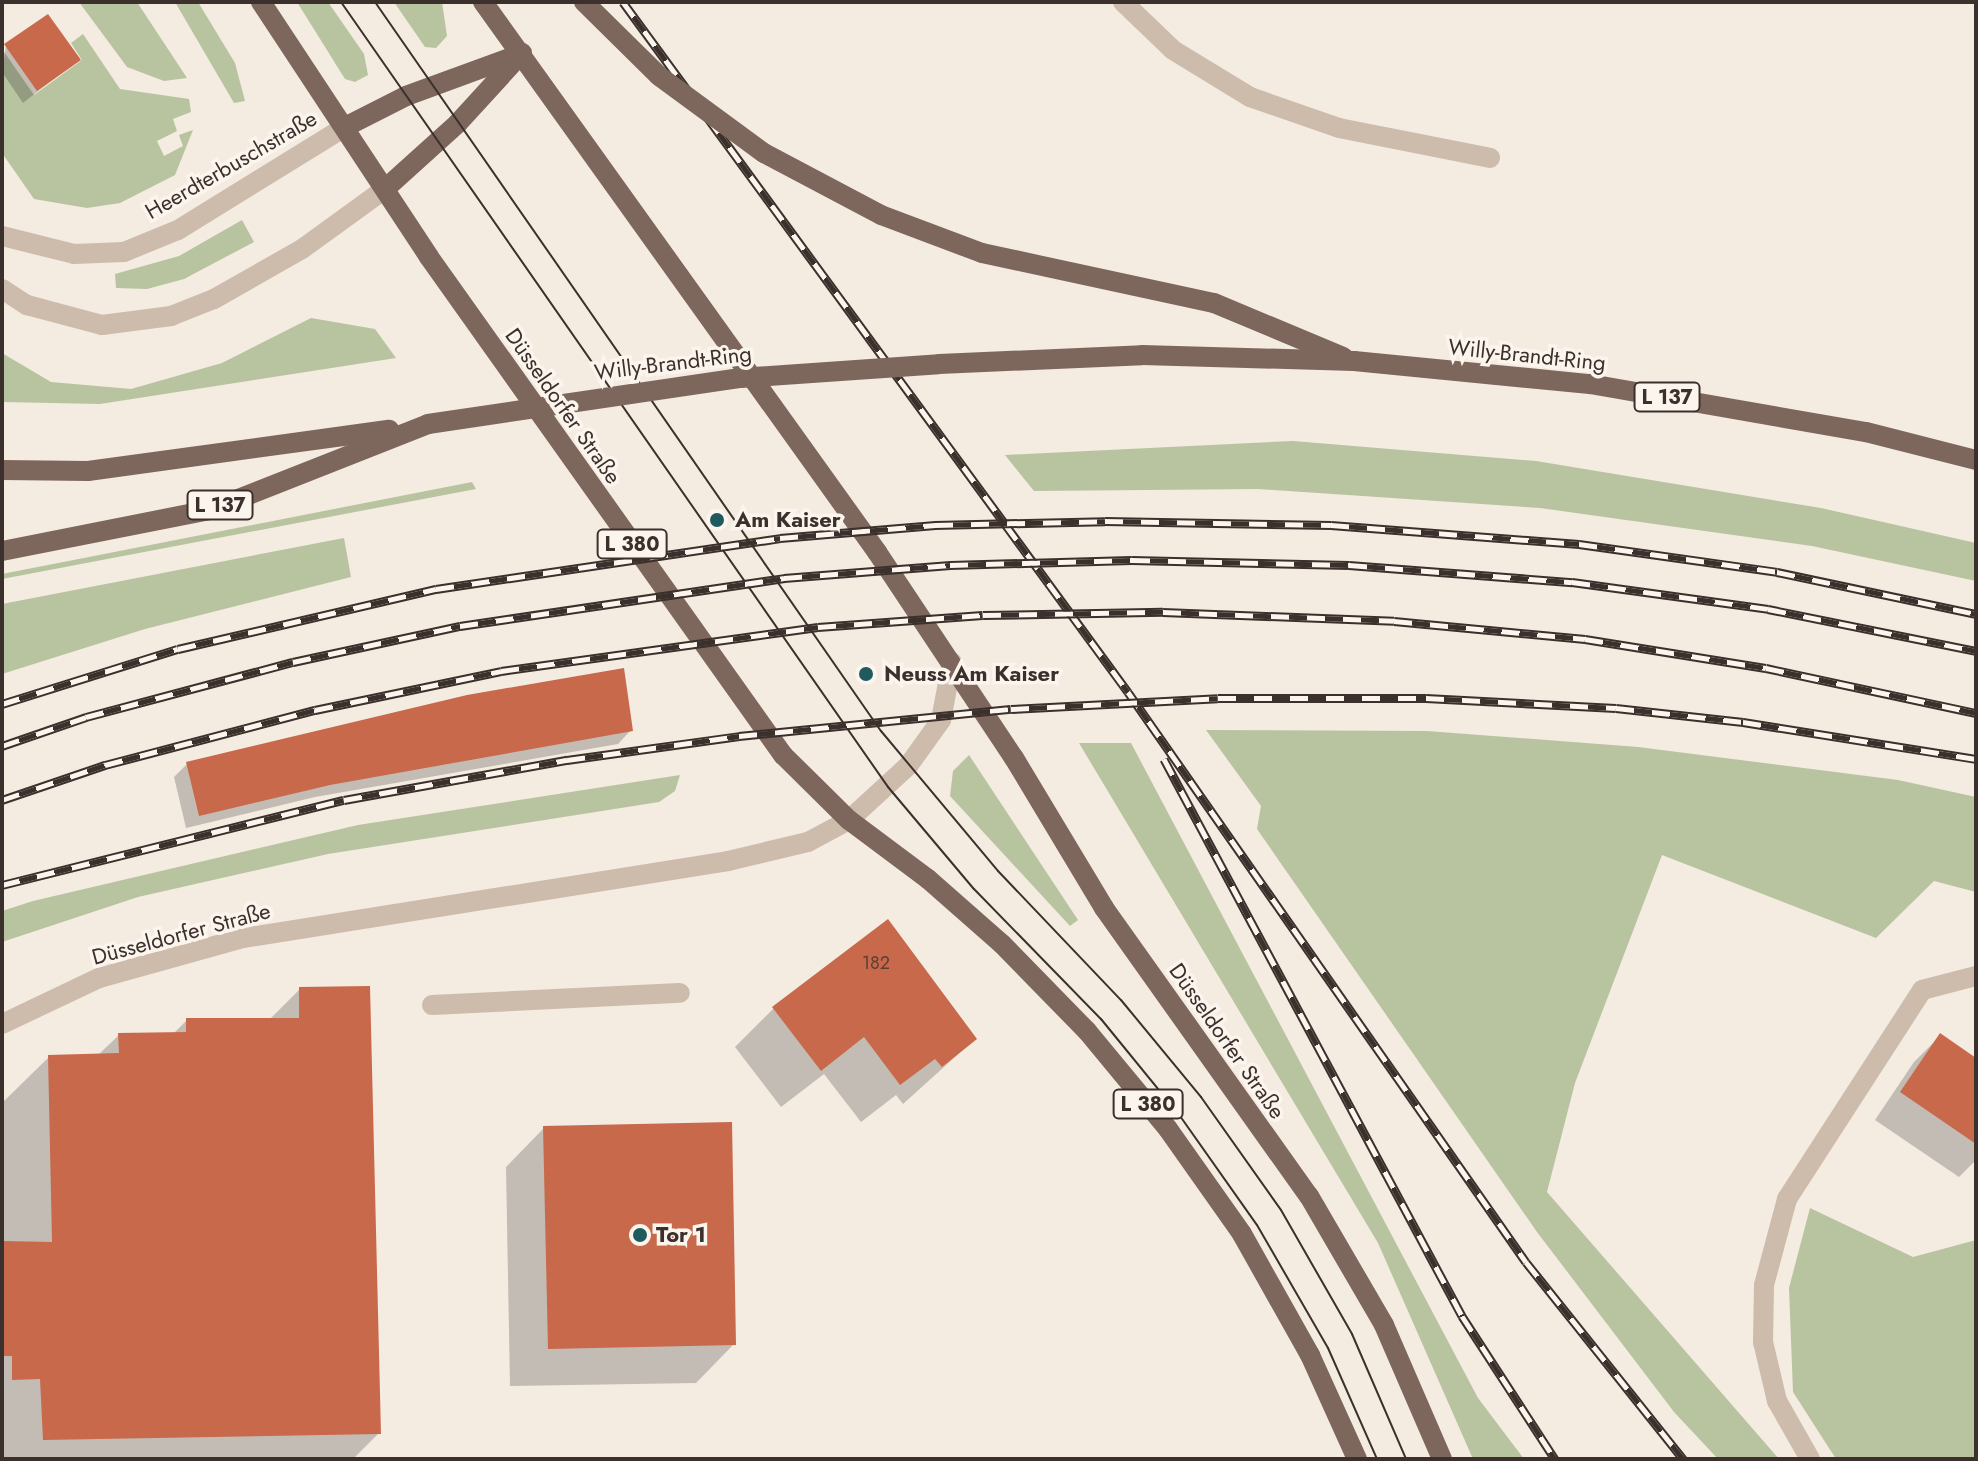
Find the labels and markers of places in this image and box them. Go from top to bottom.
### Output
place label: Am Kaiser [735,507,841,533]
marker: Am Kaiser [706,509,728,531]
place label: Neuss Am Kaiser [884,661,1059,687]
marker: Neuss Am Kaiser [855,663,877,685]
place label: Tor 1 [656,1222,706,1248]
marker: Tor 1 [631,1226,649,1244]

